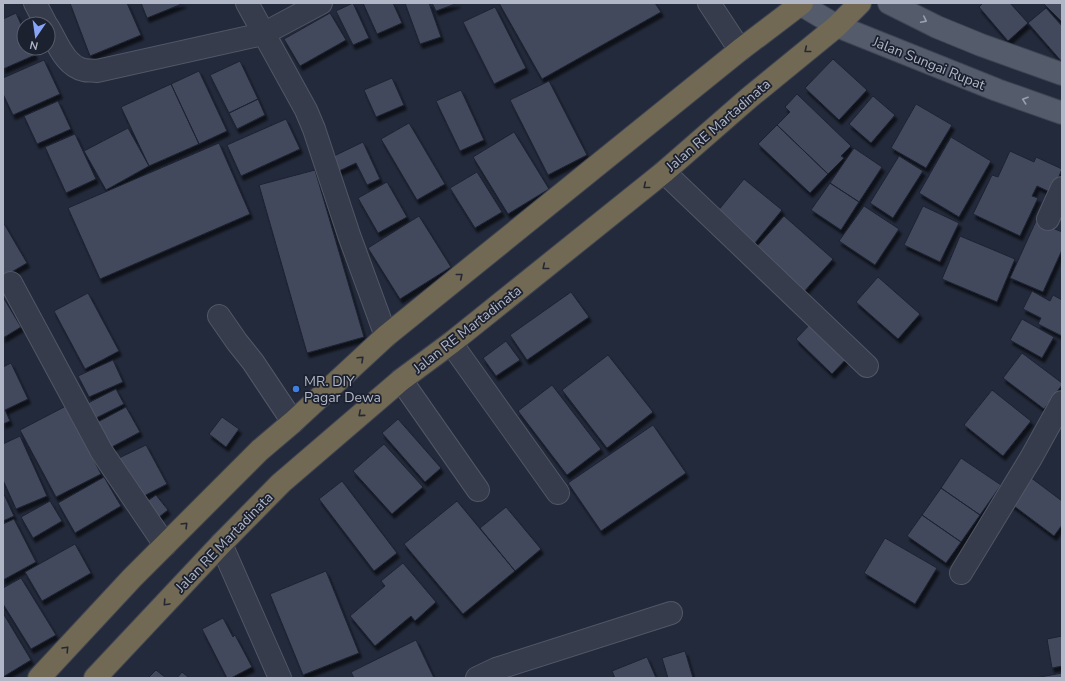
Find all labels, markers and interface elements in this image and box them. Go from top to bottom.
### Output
one-way arrow [920,15,927,23]
north arrow [16,16,56,56]
street label: Jalan Sungai Rupat [869,32,988,95]
text: N [28,37,40,53]
one-way arrow [804,45,812,52]
street label: Jalan RE Martadinata [661,75,775,177]
one-way arrow [1022,97,1029,105]
one-way arrow [644,182,651,189]
one-way arrow [542,263,549,270]
one-way arrow [456,273,463,280]
street label: Jalan RE Martadinata [409,281,525,378]
one-way arrow [356,356,364,364]
place label: MR. DIY Pagar Dewa [304,372,381,407]
marker: MR. DIY Pagar Dewa [291,384,301,394]
one-way arrow [358,410,366,417]
street label: Jalan RE Martadinata [171,488,277,597]
one-way arrow [180,522,188,530]
one-way arrow [163,598,171,606]
one-way arrow [61,646,69,654]

